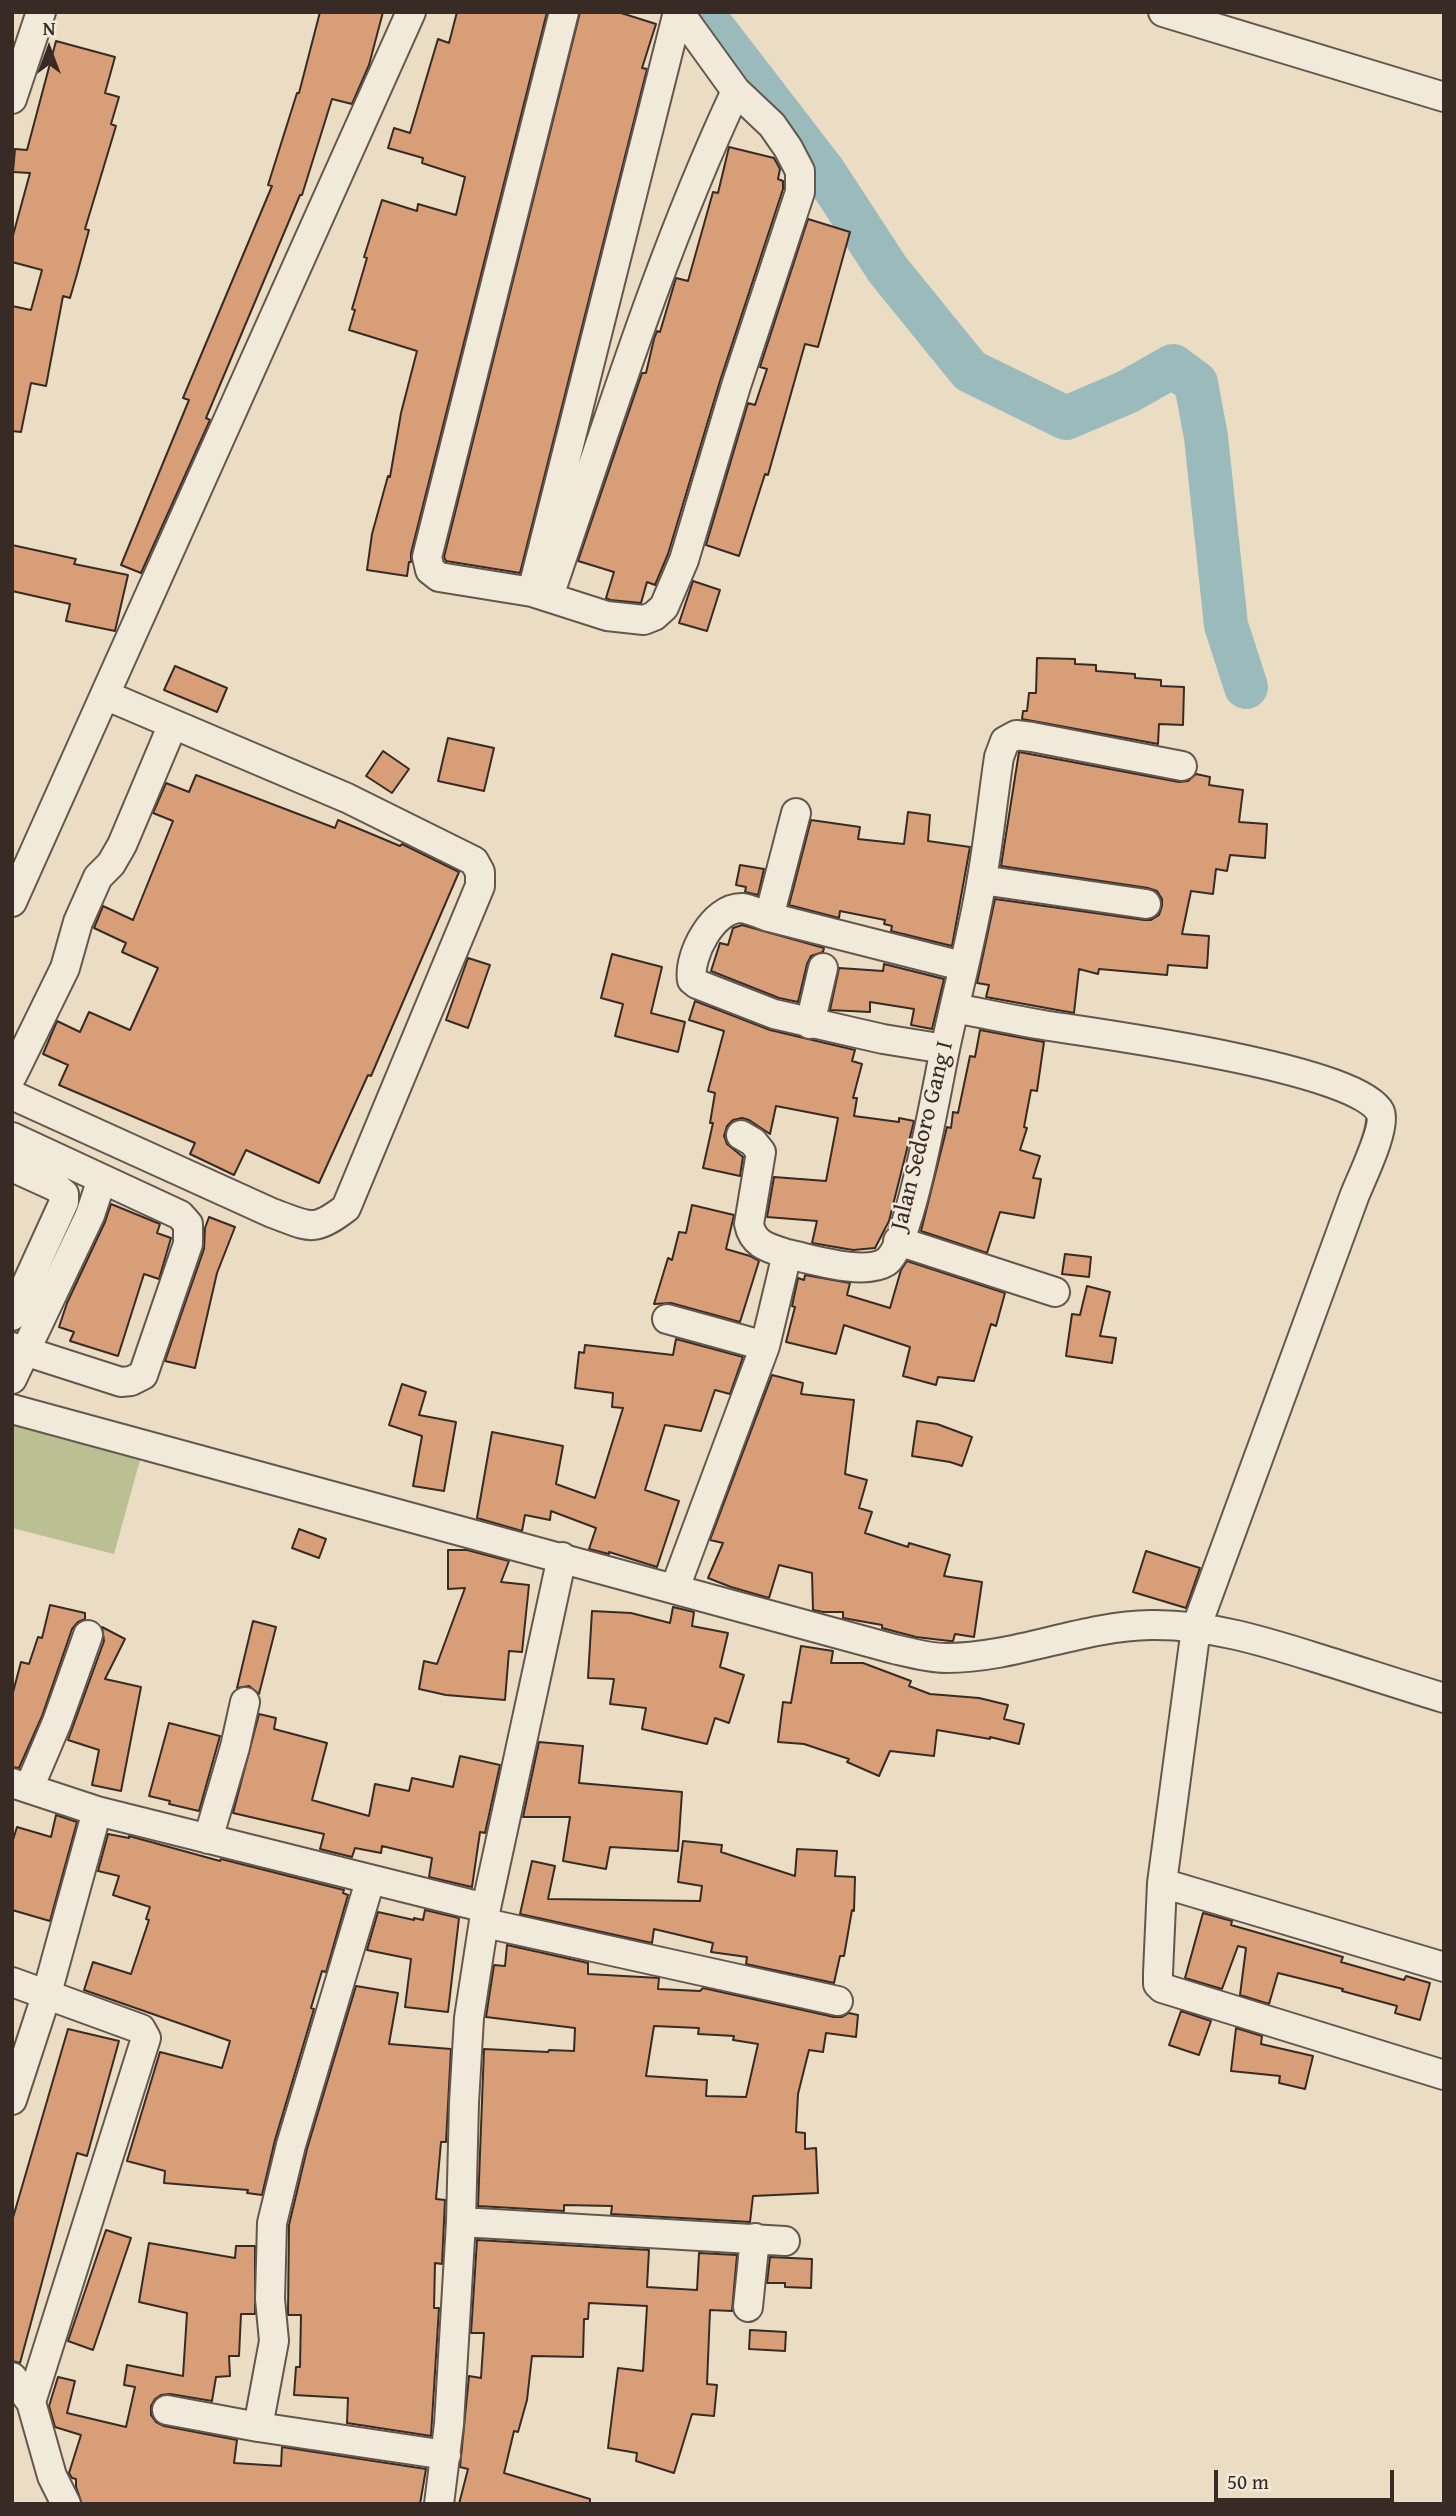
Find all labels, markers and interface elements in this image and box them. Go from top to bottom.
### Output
north arrow [14,14,84,84]
text: N [43,14,55,42]
street label: Jalan Sedoro Gang I [886,1038,960,1234]
scale bar [1218,2456,1398,2500]
text: 50 m [1227,2466,1269,2497]

